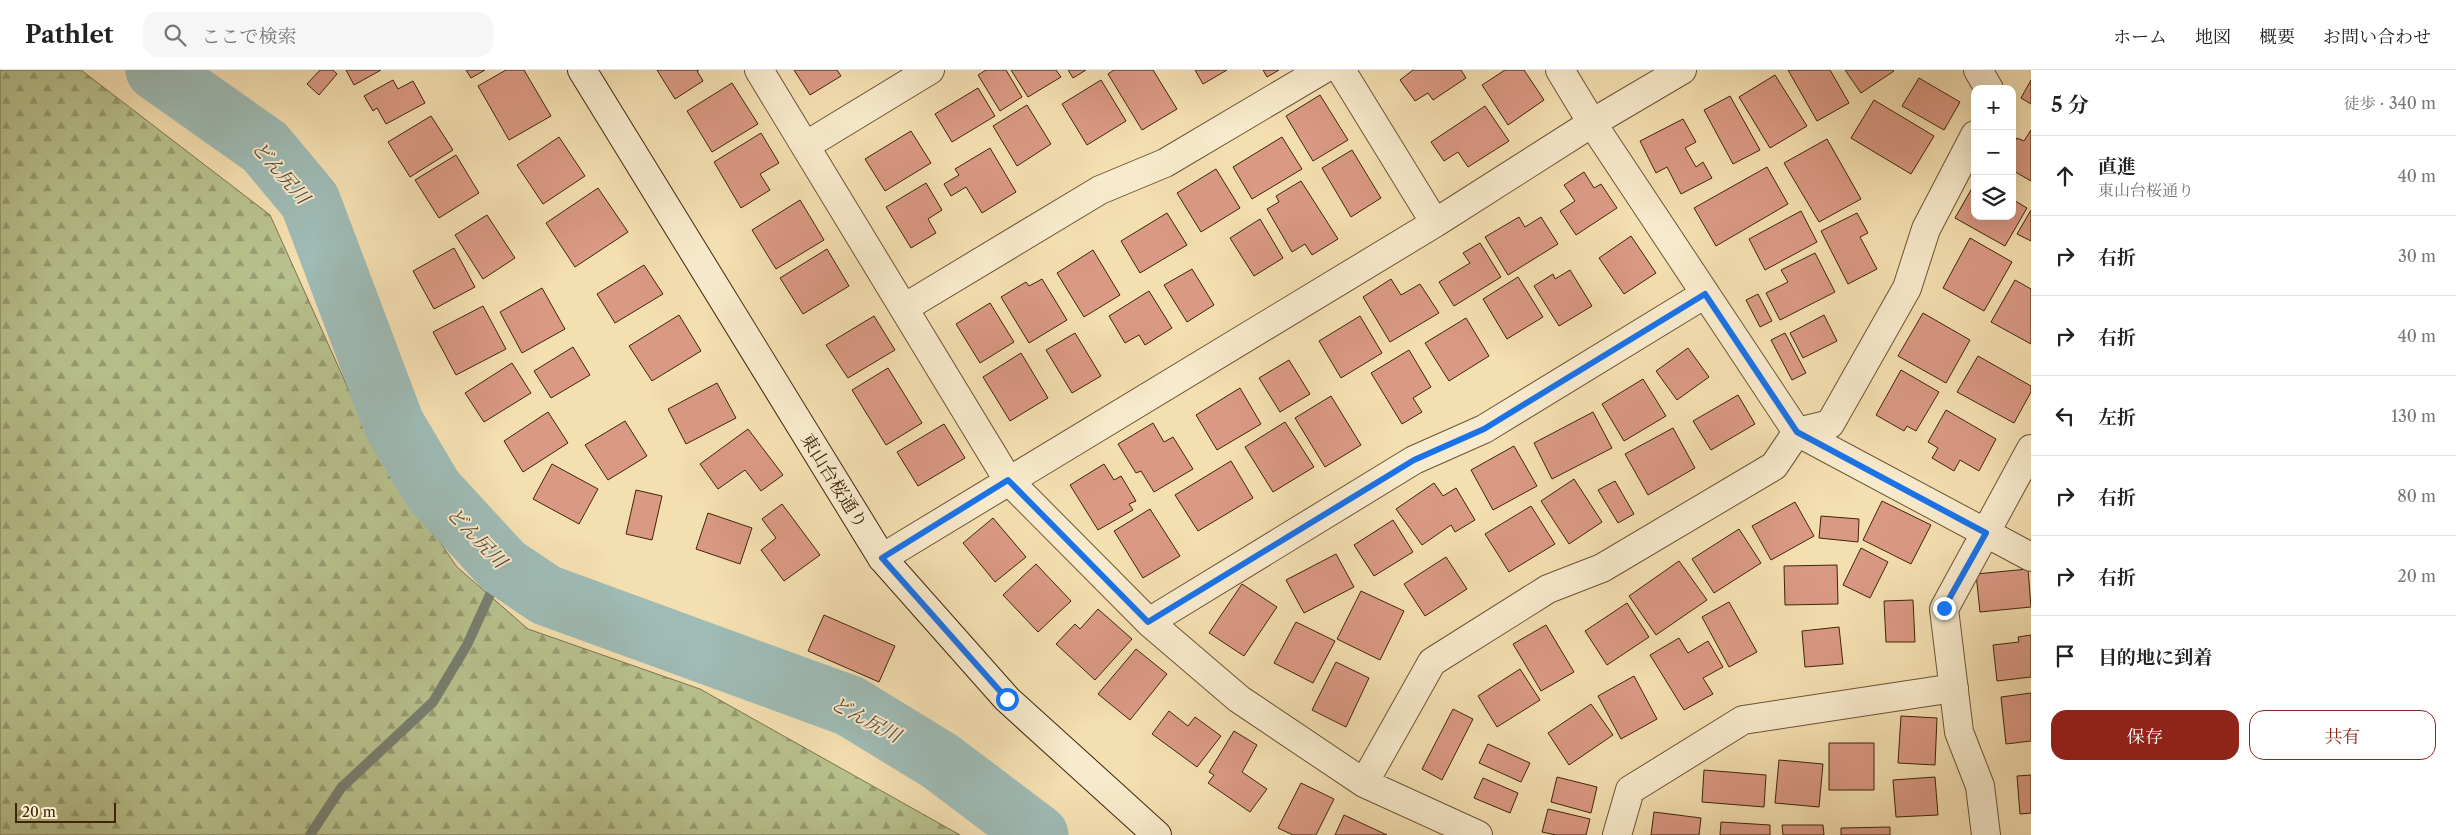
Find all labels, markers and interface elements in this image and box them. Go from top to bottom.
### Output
search box [143,12,493,57]
text: Pathlet [25,20,113,49]
icon: search [161,21,189,49]
text: ここで検索 [201,25,296,48]
text: ホーム [2113,26,2167,48]
text: 地図 [2195,26,2231,48]
text: 概要 [2259,26,2295,48]
text: お問い合わせ [2323,26,2431,48]
map controls [1971,85,2016,220]
button: + [1971,85,2016,130]
text: 5 分 [2051,92,2089,117]
text: 徒歩 · 340 m [2344,93,2436,113]
button: − [1971,130,2016,175]
water label: どん尻川 [247,136,316,210]
text: 直進 [2098,155,2136,178]
icon: ahead [2051,162,2079,190]
text: 40 m [2397,166,2436,186]
button: layers [1971,175,2016,220]
text: 東山台桜通り [2098,180,2194,200]
icon: right [2051,242,2079,270]
text: 右折 [2098,246,2136,269]
text: 30 m [2398,246,2436,266]
icon: right [2051,322,2079,350]
text: 右折 [2098,326,2136,349]
text: 40 m [2397,326,2436,346]
icon: left [2051,402,2079,430]
text: 左折 [2098,406,2136,429]
text: 130 m [2391,406,2436,426]
street label: 東山台桜通り [796,429,872,533]
icon: right [2051,482,2079,510]
text: 右折 [2098,486,2136,509]
text: 80 m [2397,486,2436,506]
water label: どん尻川 [442,502,513,574]
icon: right [2051,562,2079,590]
text: 右折 [2098,566,2136,589]
text: 20 m [2397,566,2436,586]
route end [1933,597,1956,620]
icon: arrive [2051,642,2079,670]
text: 目的地に到着 [2098,646,2212,669]
route start [996,688,1019,711]
water label: どん尻川 [827,691,906,748]
button: 保存 [2051,710,2239,760]
button: 共有 [2249,710,2436,760]
scale bar [15,800,116,823]
text: 20 m [22,803,56,821]

